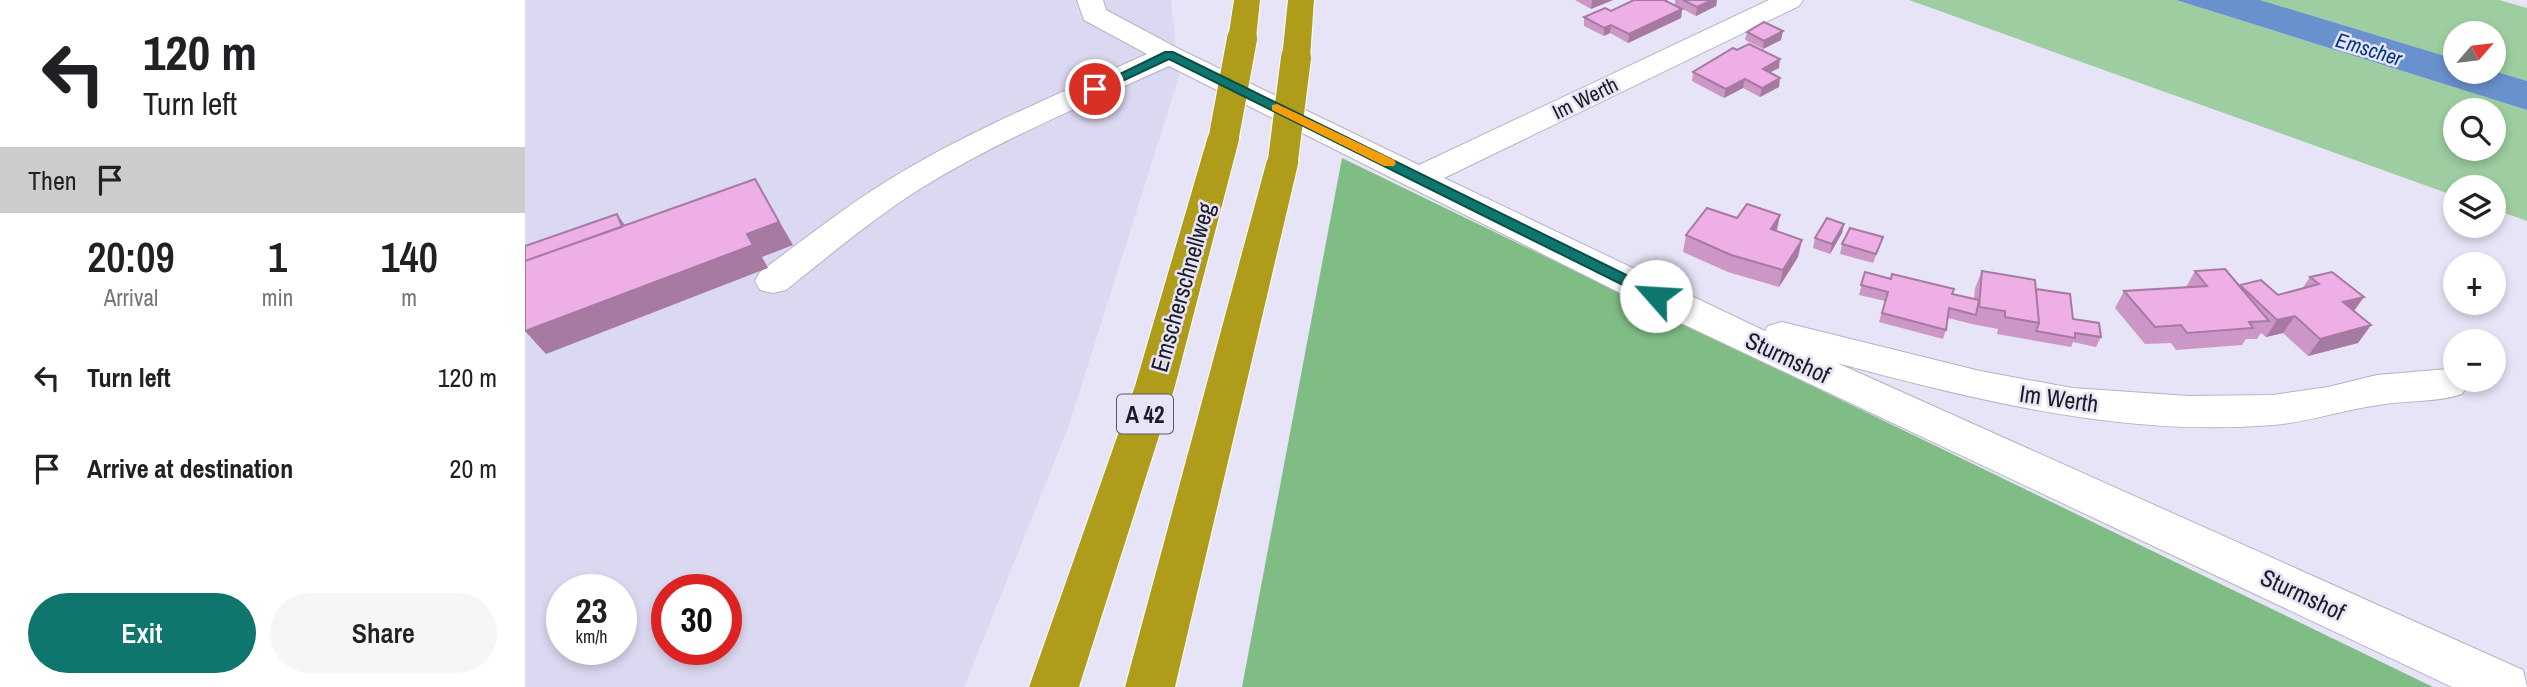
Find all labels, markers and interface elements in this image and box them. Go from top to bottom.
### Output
text: 120 m [143,19,257,85]
north arrow [2443,21,2506,84]
map controls [2443,21,2506,392]
water label: Emscher [2332,25,2407,73]
icon: left [28,28,119,119]
pin [1065,59,1125,119]
icon: arrive [1076,70,1114,108]
street label: Im Werth [1547,70,1623,126]
text: Turn left [143,82,237,125]
button: search [2443,98,2506,161]
icon: arrive [91,161,129,199]
text: Then [28,163,77,198]
button: layers [2443,175,2506,238]
street label: Emscherschnellweg [1143,198,1222,376]
text: 20:09 [87,229,175,285]
text: 1 [268,229,287,285]
text: 140 [380,229,438,285]
button: + [2443,252,2506,315]
position arrow [1619,259,1693,333]
text: Arrival [104,282,158,313]
text: min [262,282,293,313]
text: m [401,282,417,313]
street label: Sturmshof [1741,324,1836,391]
button: − [2443,329,2506,392]
icon: left [28,359,66,397]
text: Turn left [87,360,171,395]
text: 120 m [438,360,497,395]
street label: Im Werth [2017,377,2101,419]
road number: A 42 [1117,394,1173,434]
icon: arrive [28,450,66,488]
text: Arrive at destination [87,451,293,486]
text: 20 m [450,451,497,486]
street label: Sturmshof [2256,561,2351,628]
speed limit sign: 30 [651,574,742,665]
text: 23 [576,587,607,634]
button: Exit [28,593,256,673]
button: Share [270,593,497,673]
text: km/h [576,624,608,649]

